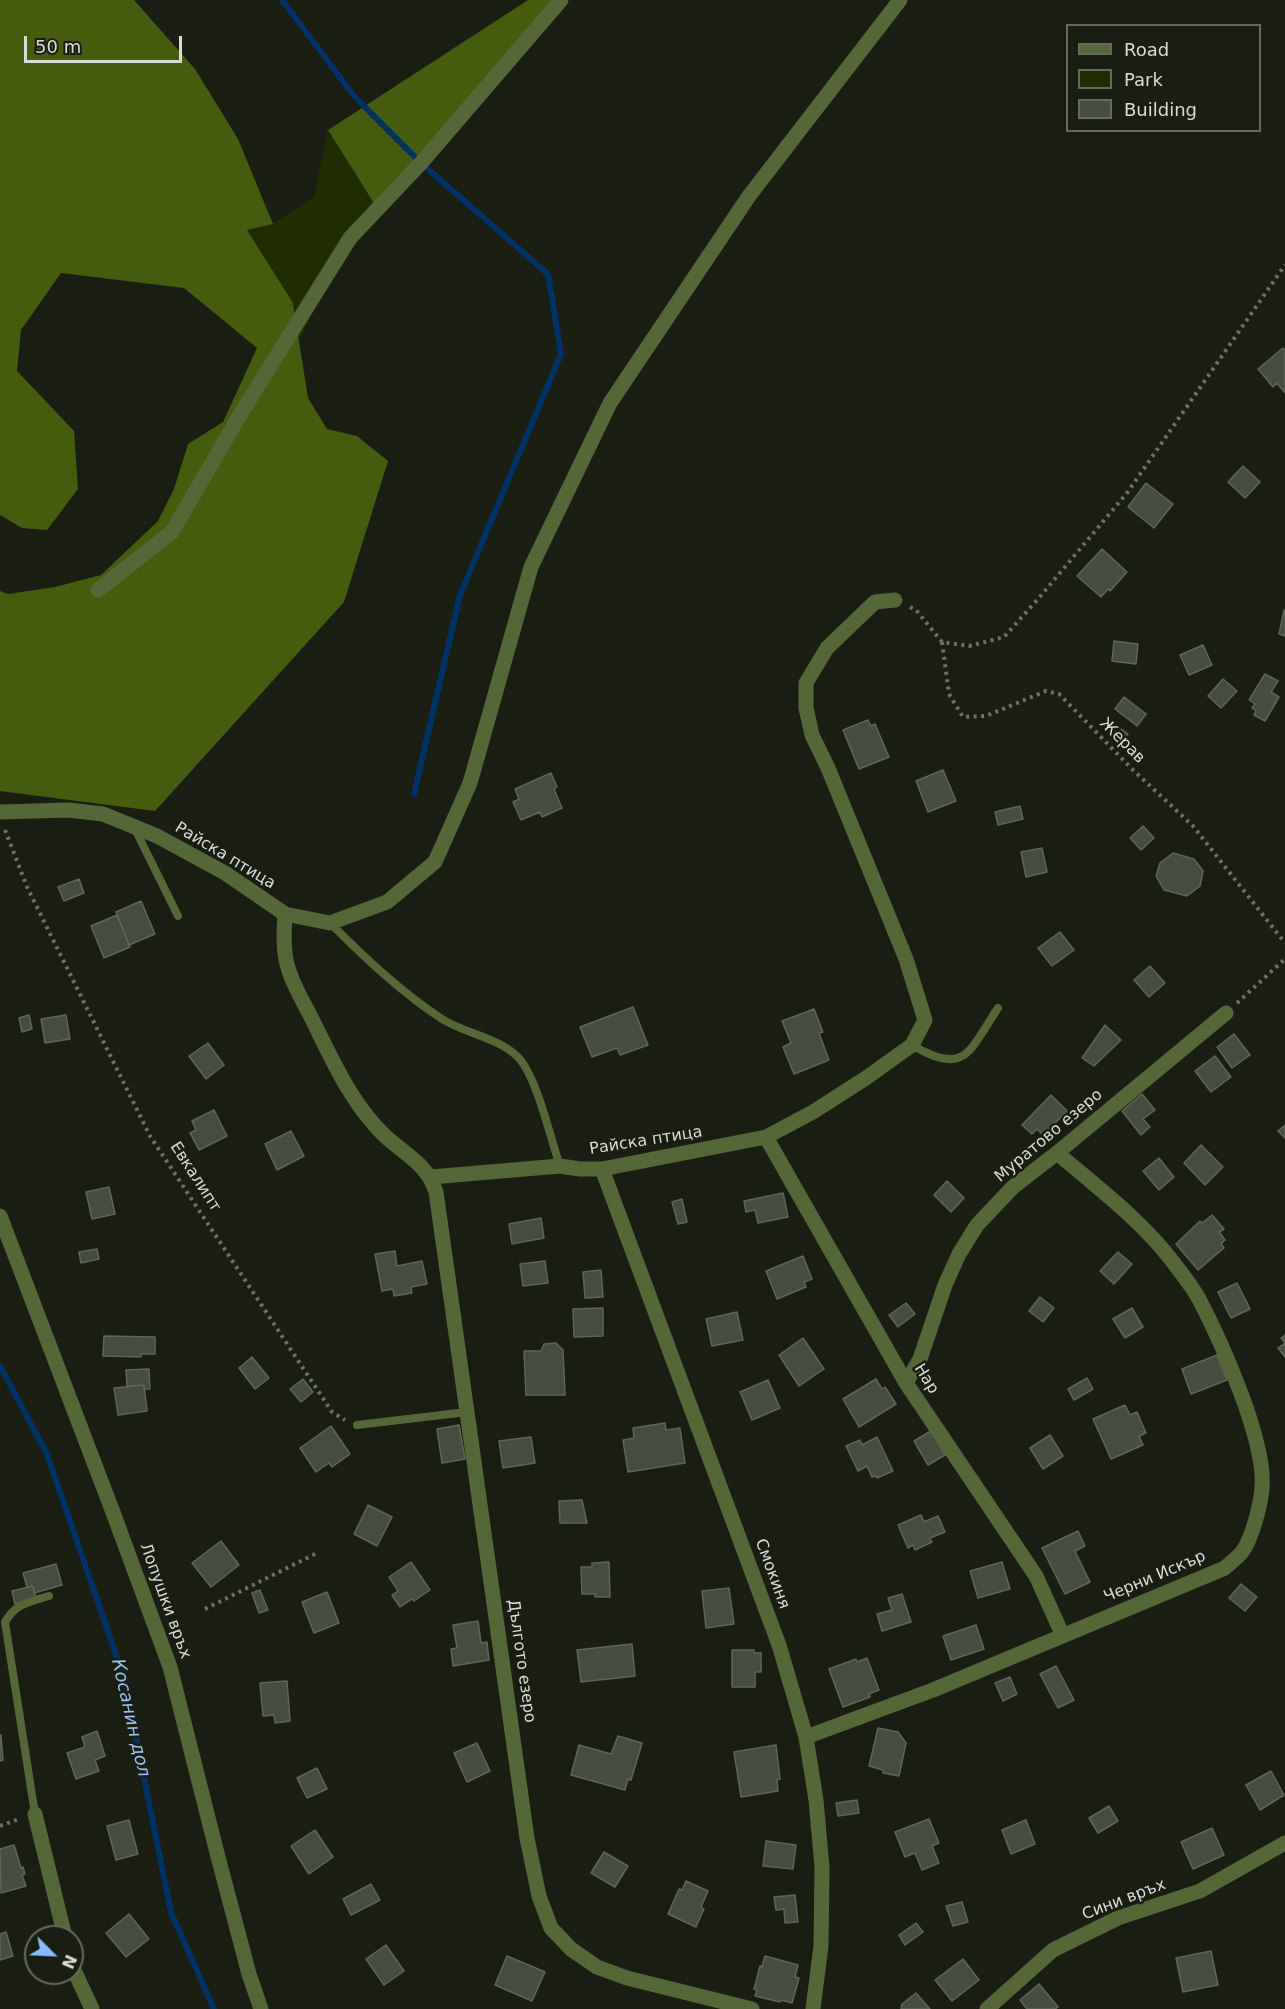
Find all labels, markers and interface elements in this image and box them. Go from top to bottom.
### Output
scale bar [27,24,184,62]
legend [1066,24,1261,132]
text: 50 m [35,36,81,57]
text: Road [1124,39,1169,60]
text: Park [1124,69,1163,90]
text: Building [1124,99,1197,120]
street label: Жерав [1095,714,1149,768]
street label: Райска птица [171,818,279,894]
street label: Муратово езеро [991,1085,1107,1187]
street label: Райска птица [588,1123,704,1159]
street label: Евкалипт [165,1138,225,1216]
street label: Нар [909,1360,943,1398]
street label: Смокиня [750,1536,794,1612]
street label: Лопушки връх [135,1540,195,1662]
street label: Черни Искър [1101,1547,1209,1607]
street label: Дългото езеро [503,1598,539,1724]
water label: Косанин дол [106,1657,154,1779]
street label: Сини връх [1080,1875,1168,1925]
north arrow [24,1925,84,1985]
text: N [58,1952,80,1972]

